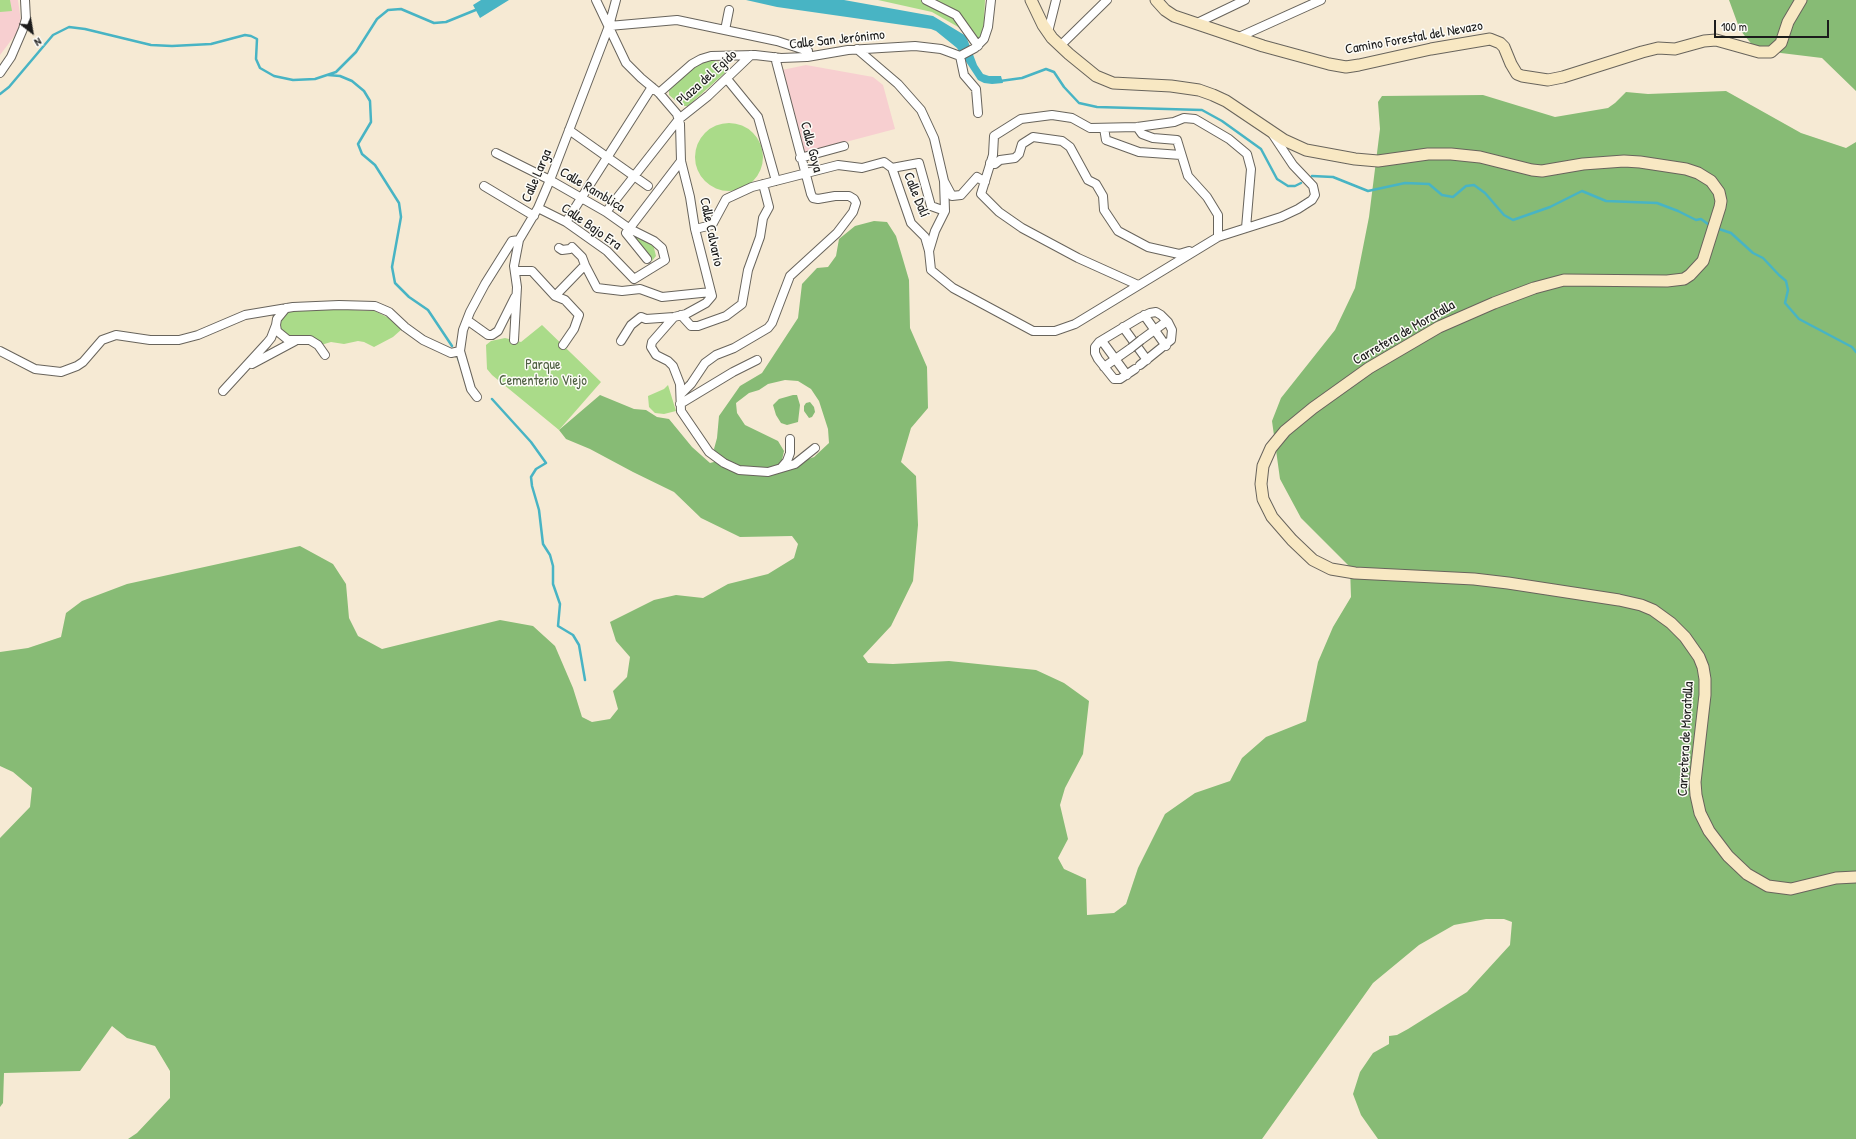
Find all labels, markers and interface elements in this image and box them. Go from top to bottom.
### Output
north arrow [12,12,52,52]
scale bar [1716,12,1831,38]
street label: Camino Forestal del Nevazo [1344,18,1484,58]
text: 100 m [1721,18,1747,35]
street label: Calle San Jerónimo [788,27,886,53]
text: N [32,35,44,50]
street label: Plaza del Egido [673,47,741,109]
street label: Calle Goya [796,120,826,174]
street label: Calle Larga [518,147,556,205]
street label: Calle Ramblica [556,164,628,216]
street label: Calle Dalí [899,170,933,220]
street label: Calle Calvario [695,196,727,268]
street label: Calle Bajo Era [558,200,624,254]
street label: Carretera de Moratalla [1350,297,1458,369]
park label: Parque Cementerio Viejo [499,357,587,390]
street label: Carretera de Moratalla [1675,681,1697,797]

